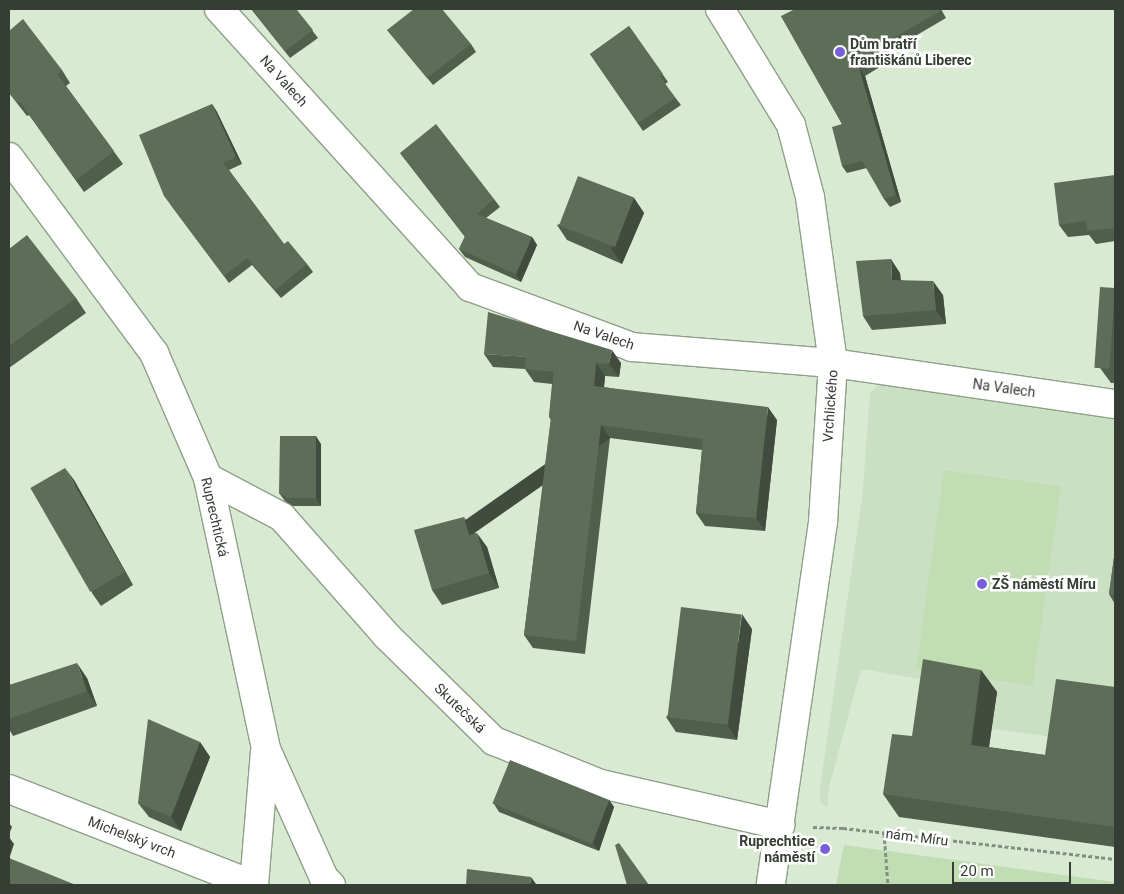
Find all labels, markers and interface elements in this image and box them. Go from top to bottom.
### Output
place label: Dům bratří františkánů Liberec [850,36,972,68]
marker: Dům bratří františkánů Liberec [834,46,846,58]
street label: Na Valech [257,52,311,110]
street label: Na Valech [571,317,637,353]
street label: Vrchlického [819,369,841,443]
street label: Na Valech [972,375,1036,401]
street label: Ruprechtická [198,475,232,559]
place label: ZŠ náměstí Míru [992,576,1096,592]
marker: ZŠ náměstí Míru [976,578,988,590]
street label: Skutečská [431,680,489,736]
street label: Michelský vrch [86,813,178,861]
street label: nám. Míru [885,825,949,849]
place label: Ruprechtice náměstí [739,833,815,866]
marker: Ruprechtice náměstí [819,843,831,855]
scale bar [954,852,1073,884]
text: 20 m [960,862,994,880]

